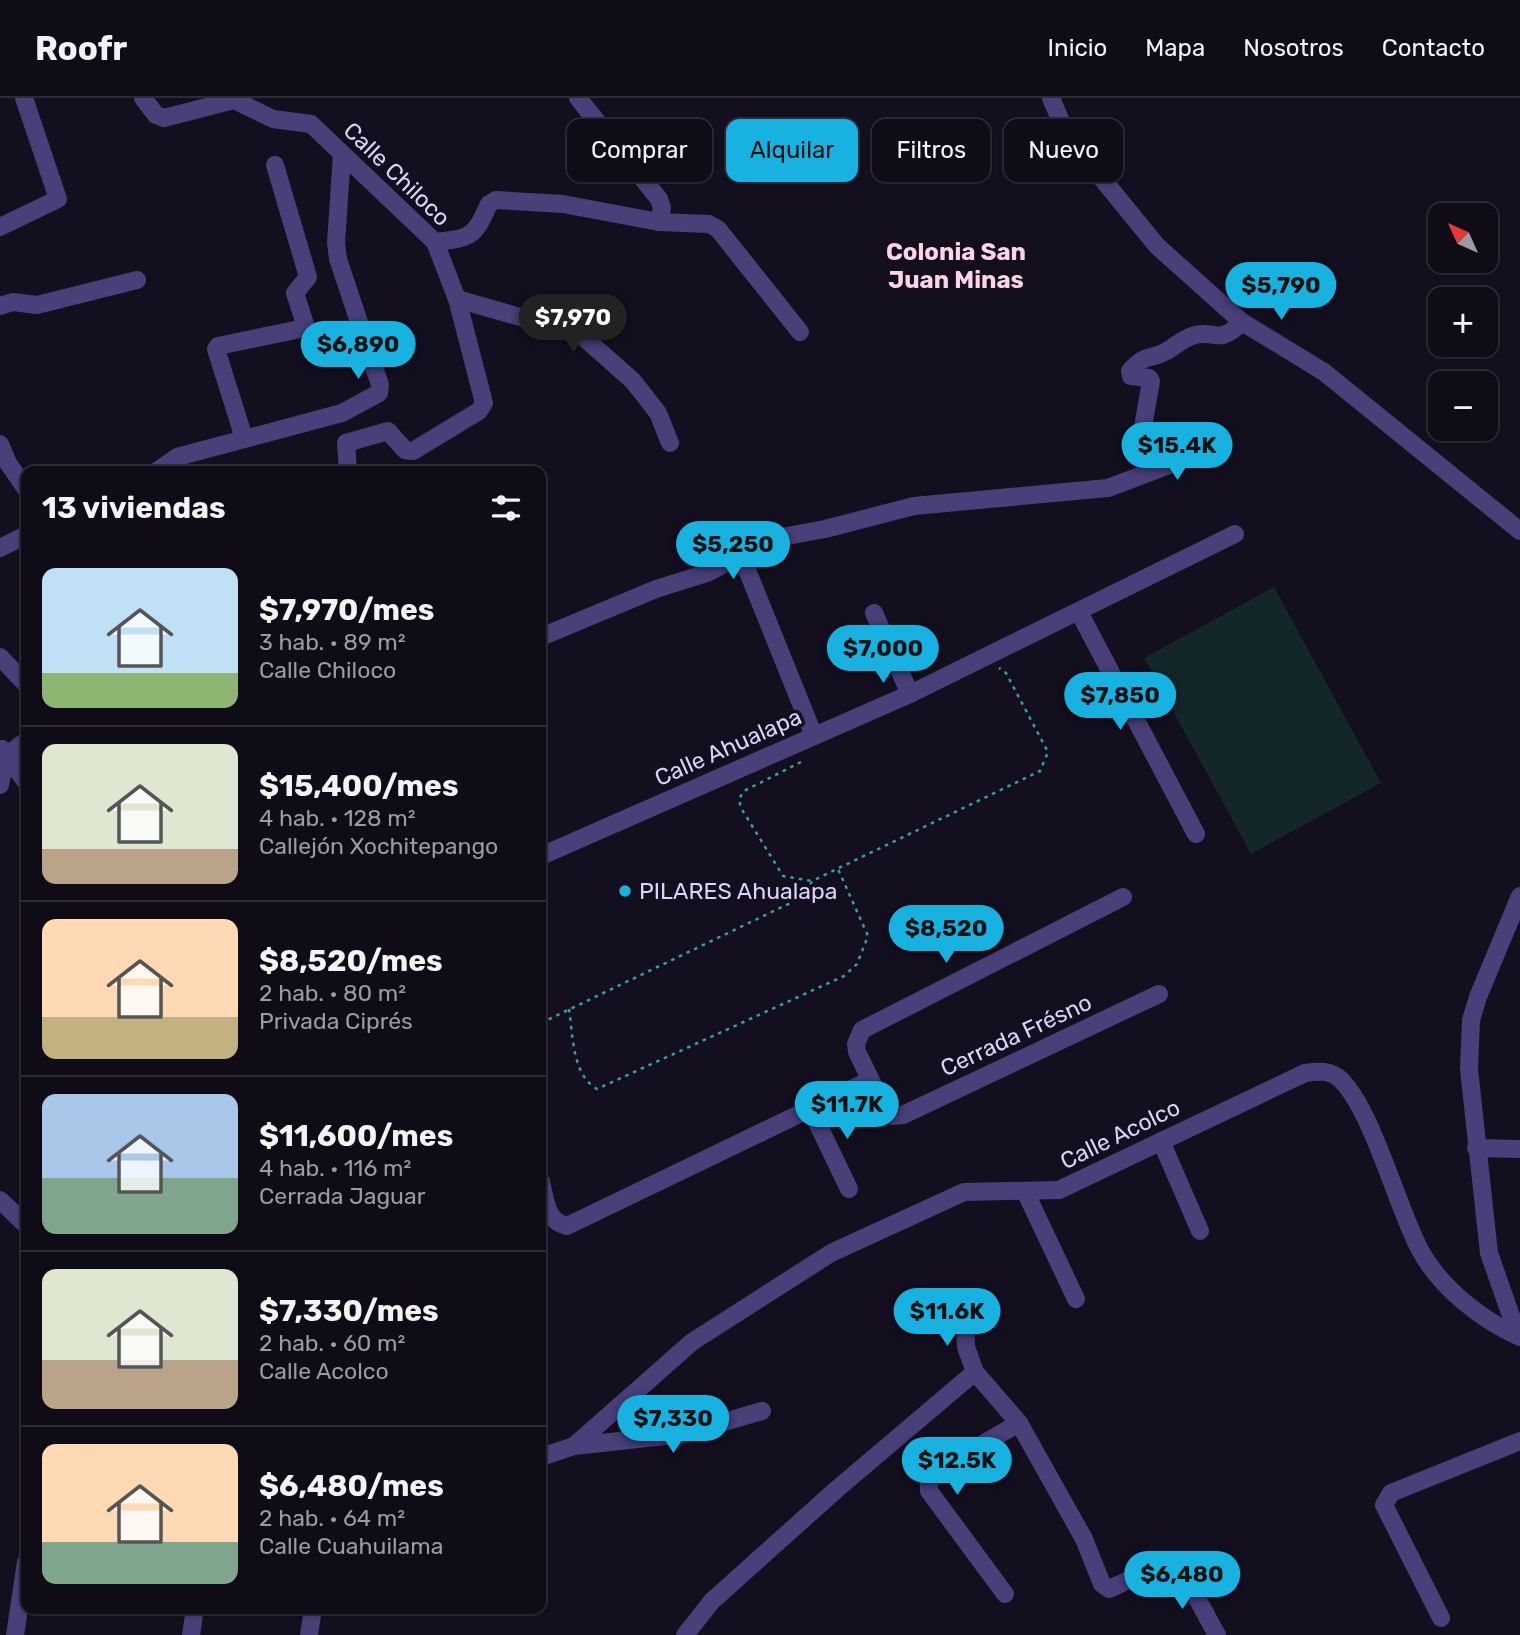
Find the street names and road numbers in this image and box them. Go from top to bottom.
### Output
street label: Calle Chiloco [338,116,456,232]
street label: Calle Ahualapa [650,702,806,792]
street label: Cerrada Frésno [936,988,1096,1082]
street label: Calle Acolco [1056,1093,1184,1175]

